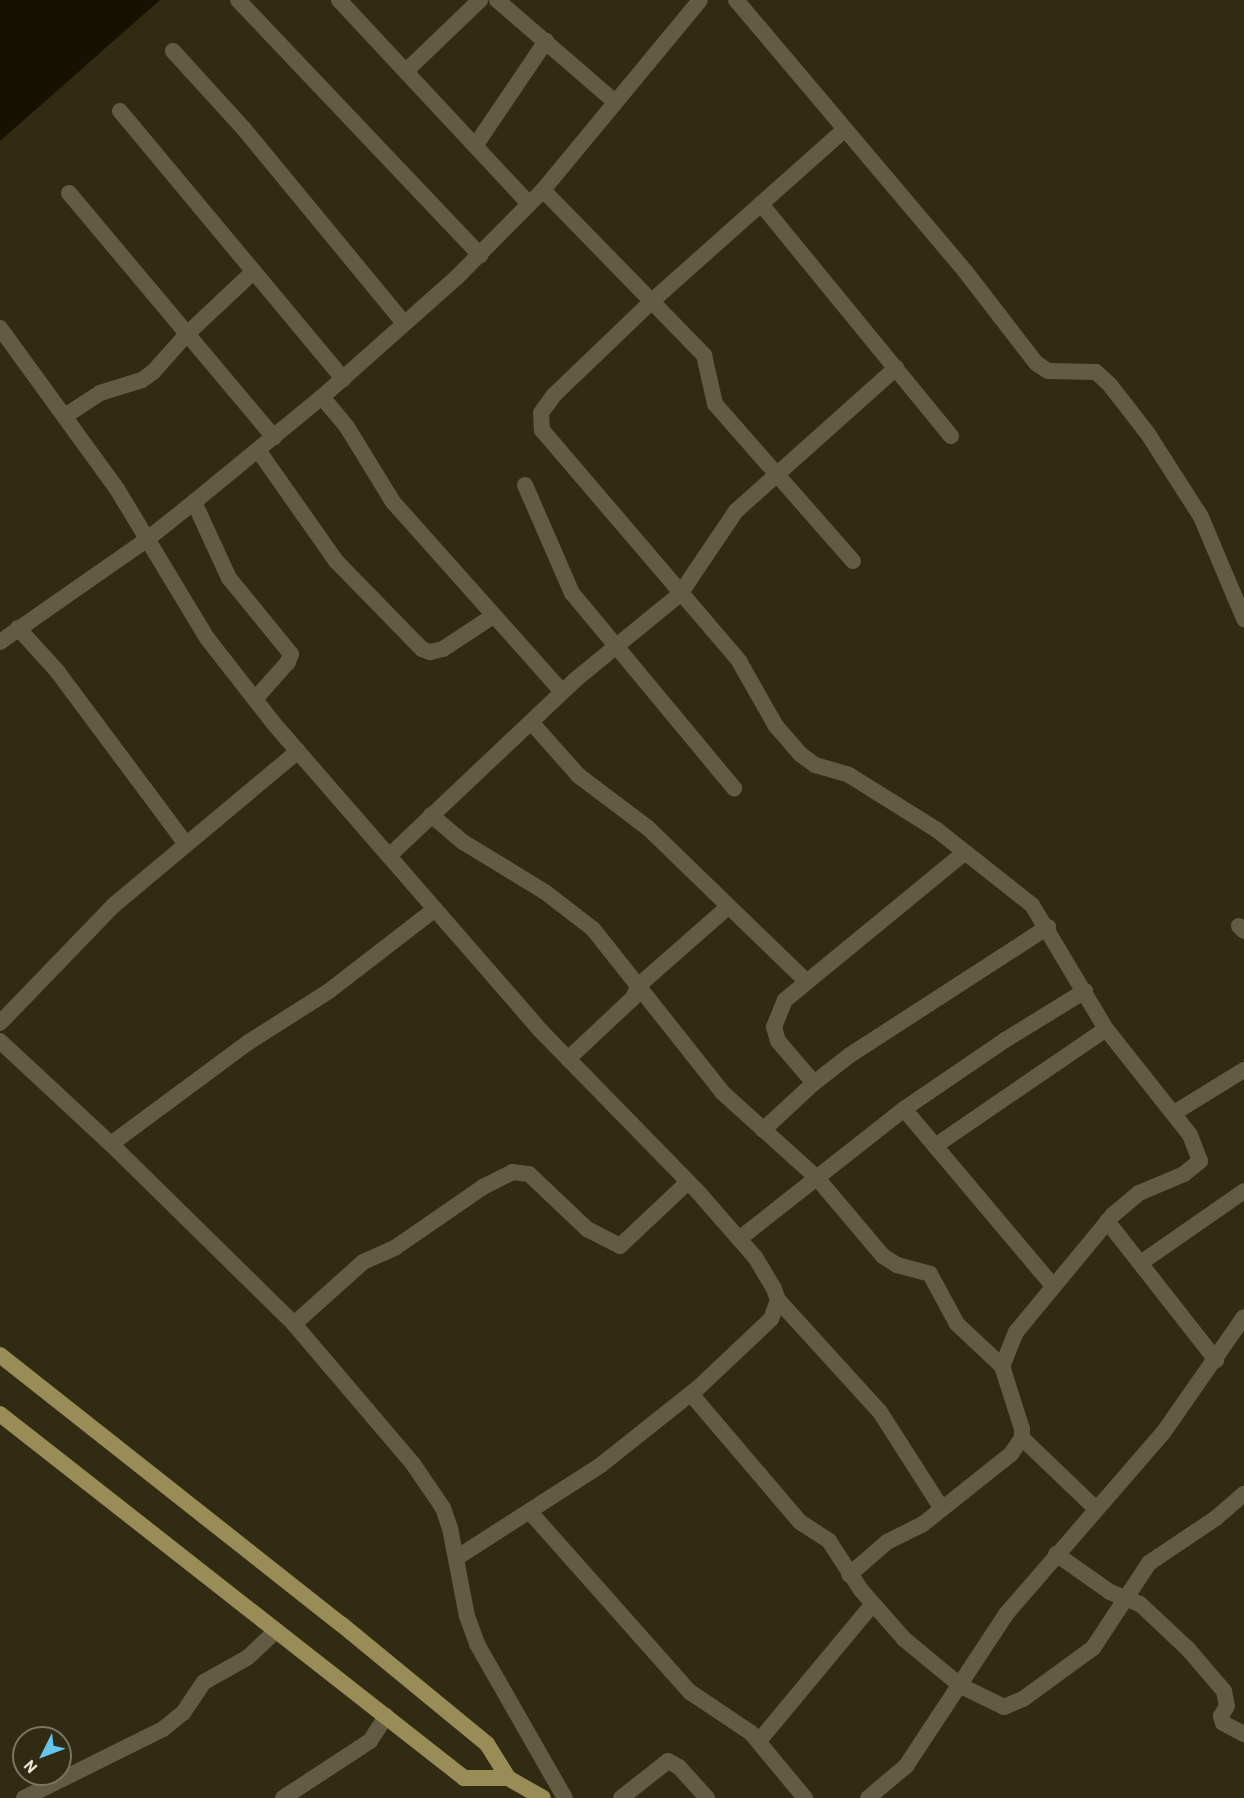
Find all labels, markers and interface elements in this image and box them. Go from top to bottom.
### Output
north arrow [12,1726,72,1786]
text: N [19,1757,40,1777]

